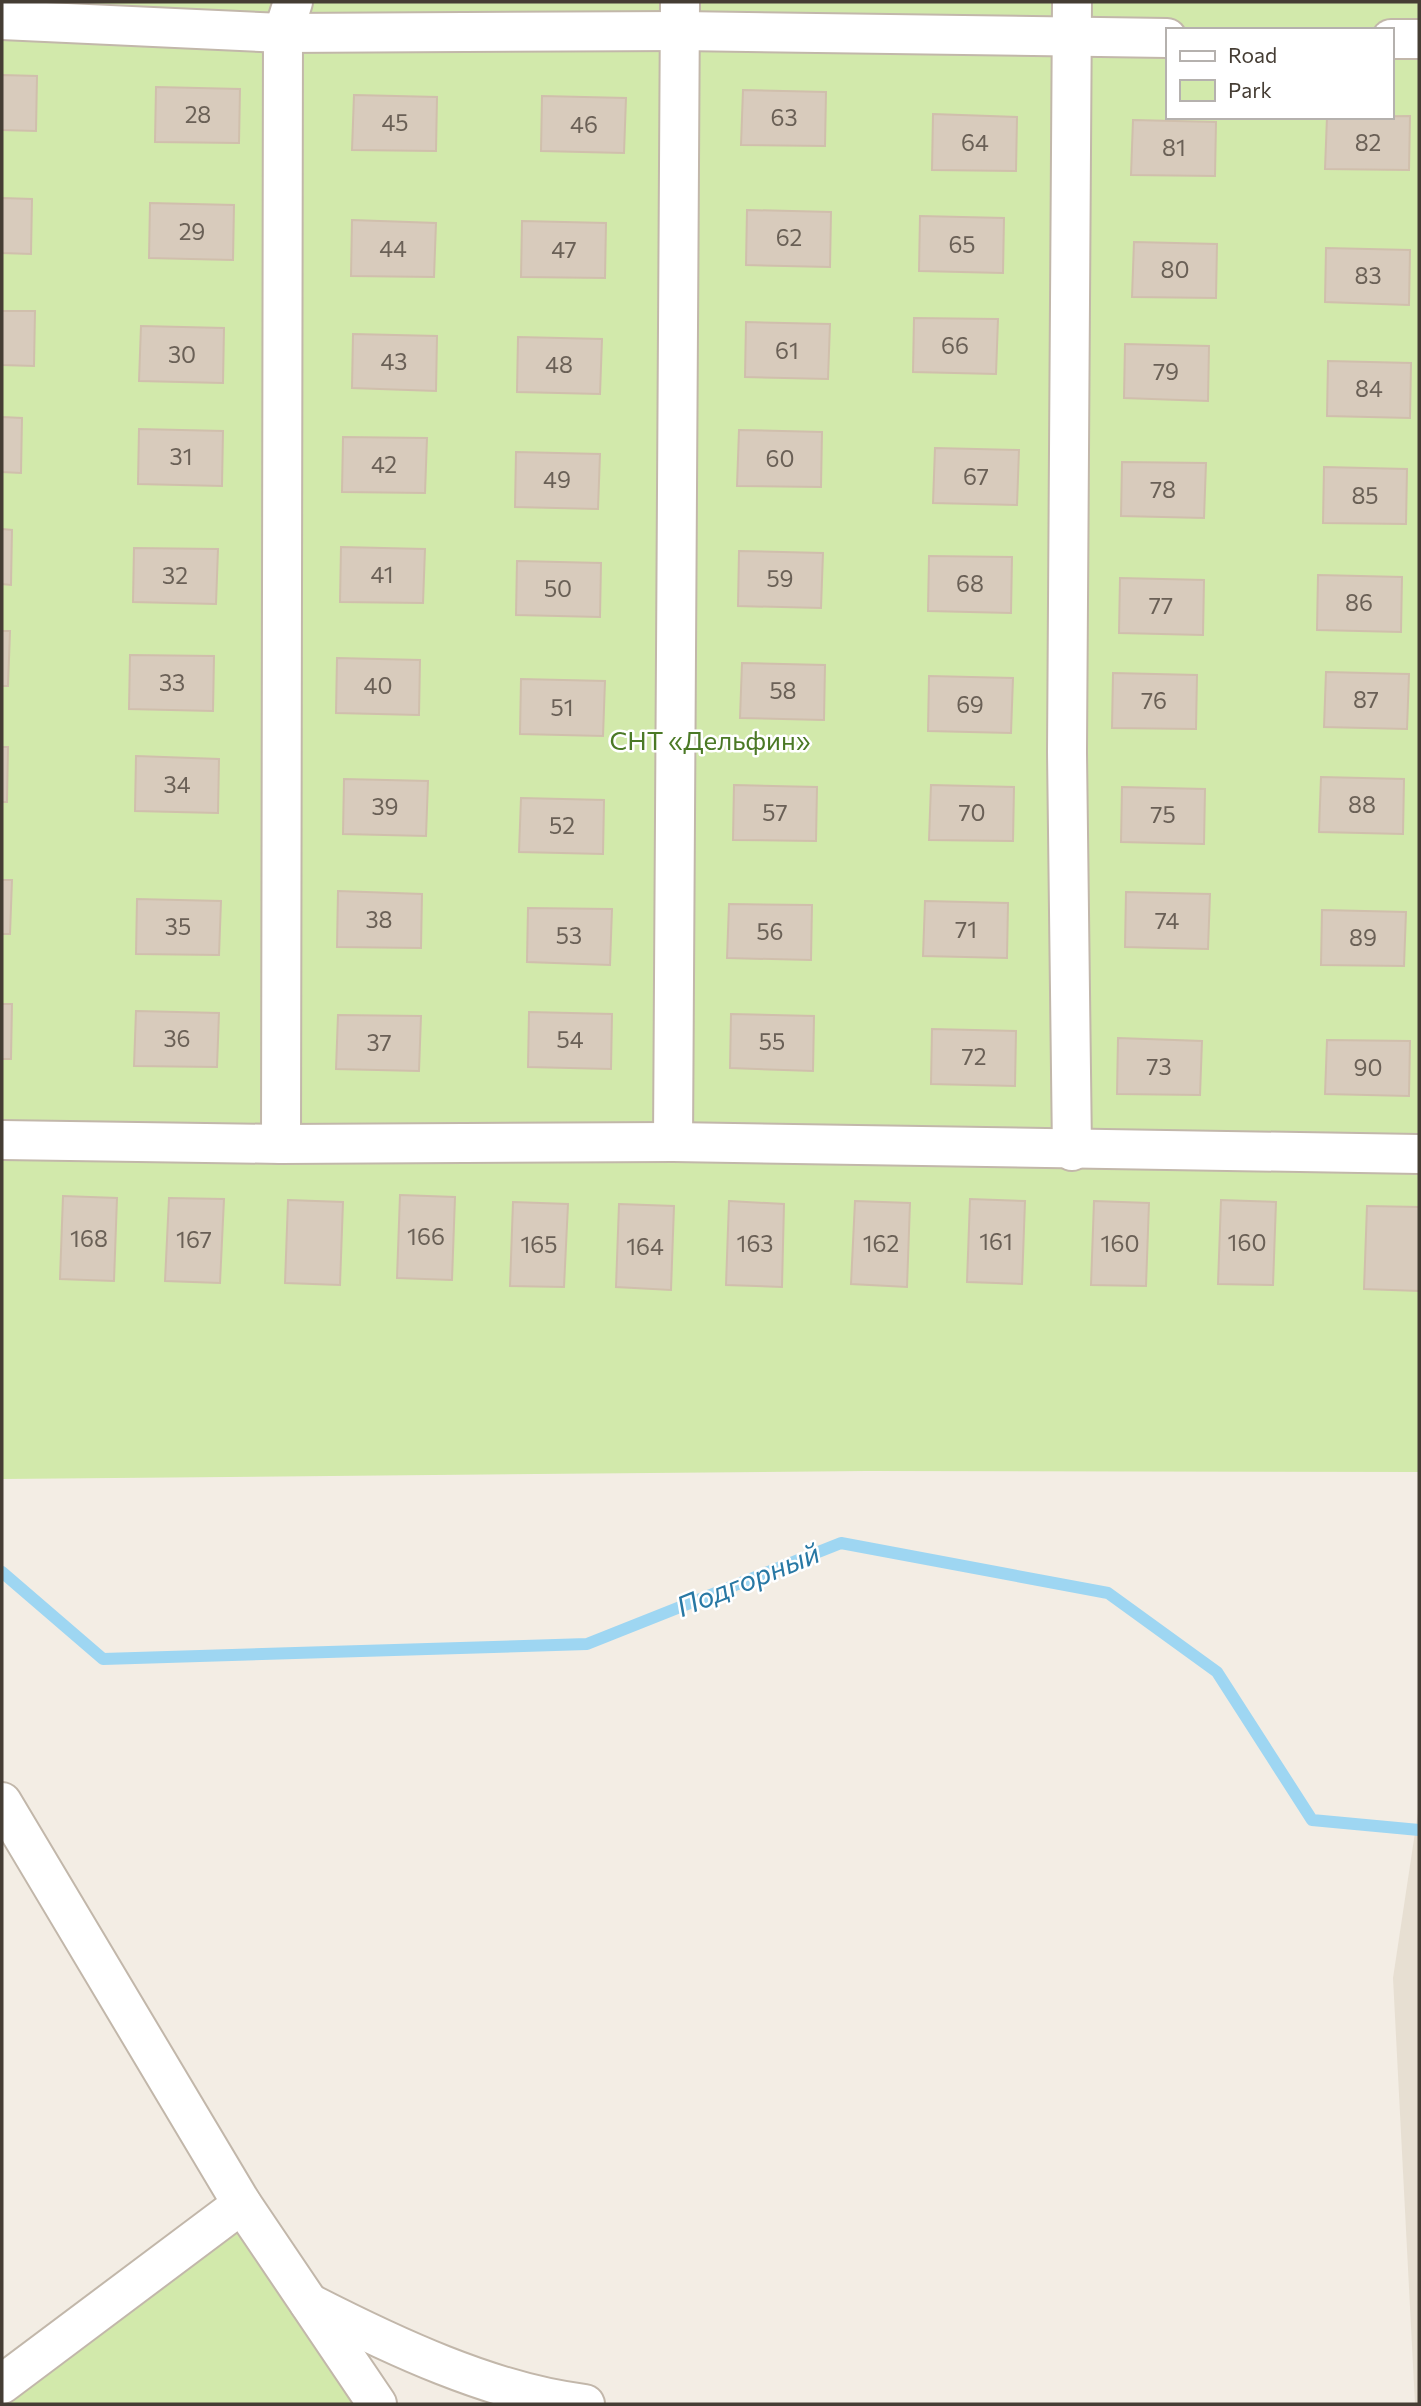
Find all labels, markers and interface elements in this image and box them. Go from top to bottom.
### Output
legend [1166,28,1393,119]
text: Road [1228,42,1277,67]
text: Park [1228,77,1272,102]
house number: 28 [185,100,211,128]
house number: 63 [770,103,798,131]
house number: 45 [381,108,409,136]
house number: 46 [570,110,598,138]
house number: 64 [961,128,989,156]
house number: 82 [1355,128,1381,156]
house number: 81 [1162,133,1186,161]
house number: 29 [179,217,205,245]
house number: 62 [776,223,802,251]
house number: 65 [948,230,976,258]
house number: 44 [379,234,407,262]
house number: 47 [551,235,577,263]
house number: 80 [1161,255,1189,283]
house number: 83 [1354,261,1382,289]
house number: 66 [941,331,969,359]
house number: 61 [775,336,799,364]
house number: 30 [168,340,196,368]
house number: 43 [381,347,407,375]
house number: 48 [545,350,573,378]
house number: 79 [1153,357,1179,385]
house number: 84 [1355,374,1383,402]
house number: 31 [170,442,192,470]
house number: 60 [766,444,794,472]
house number: 42 [371,450,397,478]
house number: 67 [963,462,989,490]
house number: 49 [543,465,571,493]
house number: 78 [1150,475,1176,503]
house number: 85 [1351,481,1379,509]
house number: 41 [371,560,393,588]
house number: 32 [162,561,188,589]
house number: 59 [766,564,794,592]
house number: 68 [956,569,984,597]
house number: 50 [544,574,572,602]
house number: 86 [1345,588,1373,616]
house number: 77 [1149,591,1173,619]
house number: 33 [159,668,185,696]
house number: 40 [364,671,392,699]
house number: 58 [769,676,797,704]
house number: 87 [1353,685,1379,713]
house number: 76 [1141,686,1167,714]
house number: 69 [956,690,984,718]
house number: 51 [550,693,574,721]
park label: СНТ «Дельфин» [609,724,811,755]
house number: 34 [164,770,191,798]
house number: 88 [1348,790,1376,818]
house number: 39 [371,792,399,820]
house number: 57 [762,798,788,826]
house number: 70 [958,798,986,826]
house number: 75 [1150,800,1176,828]
house number: 52 [549,811,575,839]
house number: 38 [365,905,393,933]
house number: 74 [1155,906,1179,934]
house number: 35 [165,912,191,940]
house number: 71 [955,915,977,943]
house number: 56 [756,917,784,945]
house number: 53 [556,921,582,949]
house number: 89 [1349,923,1377,951]
house number: 36 [163,1024,191,1052]
house number: 54 [556,1025,584,1053]
house number: 55 [759,1027,785,1055]
house number: 37 [366,1028,392,1056]
house number: 72 [962,1042,986,1070]
house number: 73 [1146,1052,1172,1080]
house number: 90 [1354,1053,1382,1081]
house number: 166 [407,1222,445,1250]
house number: 168 [70,1224,108,1252]
house number: 167 [176,1225,212,1253]
house number: 161 [979,1227,1013,1255]
house number: 160 [1228,1228,1266,1256]
house number: 163 [737,1229,773,1257]
house number: 162 [863,1229,899,1257]
house number: 160 [1101,1229,1139,1257]
house number: 165 [520,1230,558,1258]
house number: 164 [626,1232,664,1260]
water label: Подгорный [671,1535,824,1623]

